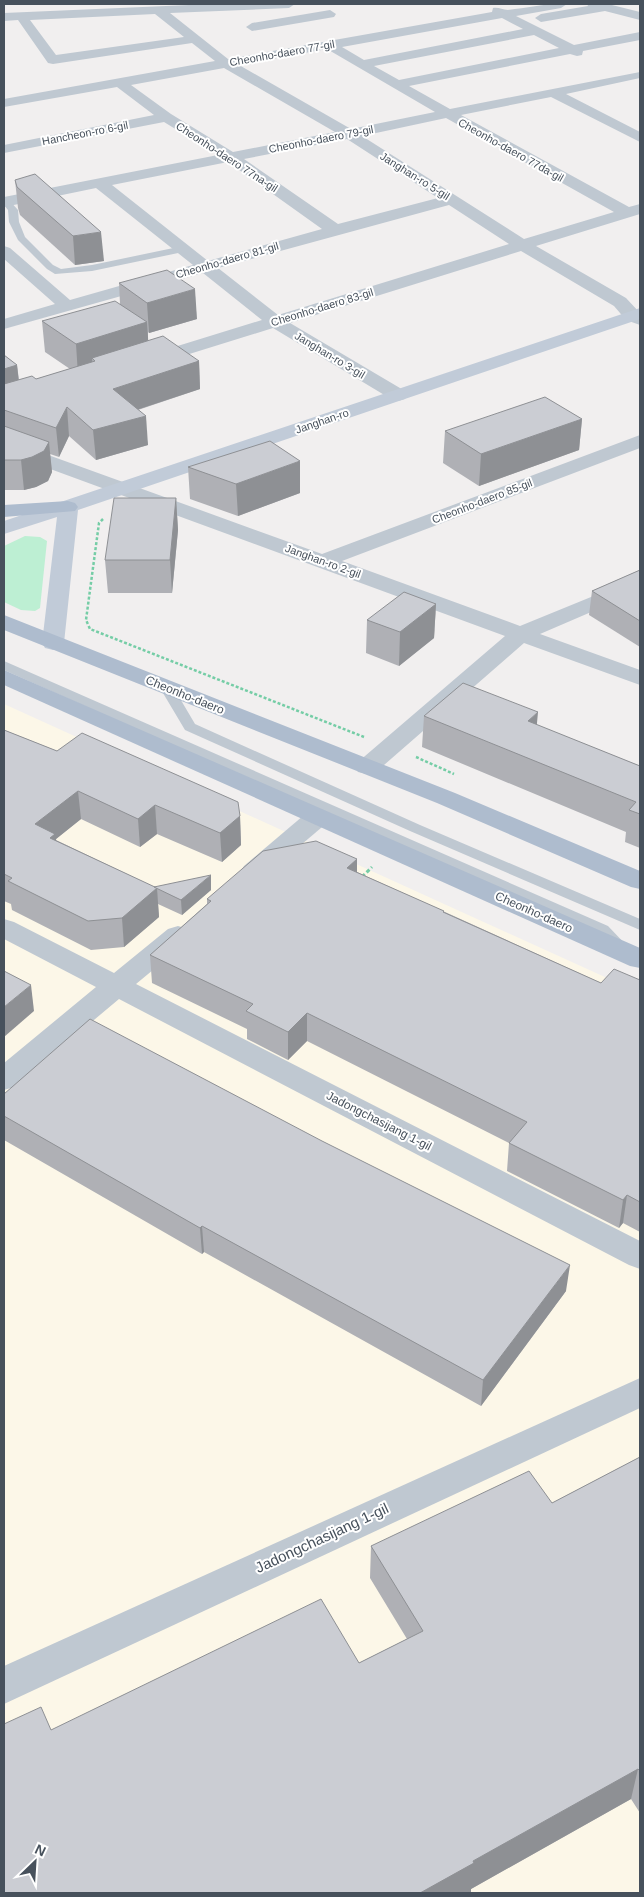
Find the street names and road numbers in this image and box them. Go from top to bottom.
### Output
street label: Cheonho-daero 77-gil [229,38,335,68]
street label: Cheonho-daero 77da-gil [456,116,566,184]
street label: Hancheon-ro 6-gil [41,119,129,147]
street label: Cheonho-daero 77na-gil [174,120,280,194]
street label: Cheonho-daero 79-gil [268,123,374,155]
street label: Janghan-ro 5-gil [378,150,452,202]
street label: Cheonho-daero 81-gil [174,240,280,280]
street label: Cheonho-daero 83-gil [269,286,375,328]
street label: Janghan-ro 3-gil [293,329,367,381]
street label: Janghan-ro [294,406,350,436]
street label: Cheonho-daero 85-gil [430,476,534,526]
street label: Janghan-ro 2-gil [284,542,362,580]
street label: Cheonho-daero [144,673,227,717]
street label: Cheonho-daero [493,889,575,935]
street label: Jadongchasijang 1-gil [324,1088,434,1154]
street label: Jadongchasijang 1-gil [252,1499,391,1576]

